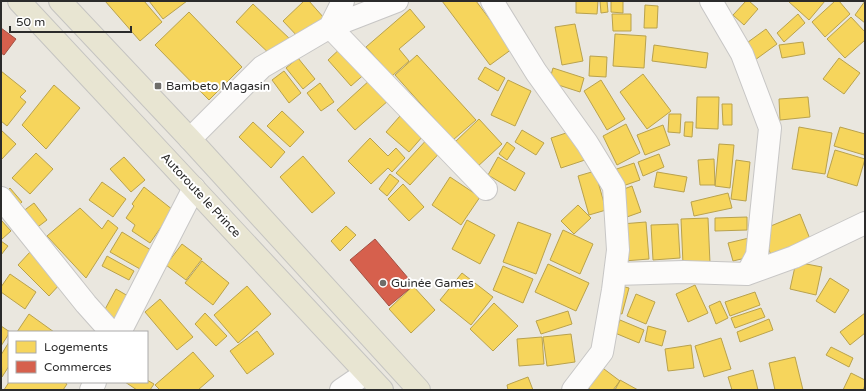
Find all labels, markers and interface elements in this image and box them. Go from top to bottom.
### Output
scale bar [10,8,131,34]
text: 50 m [16,15,45,29]
place label: Bambeto Magasin [166,79,270,93]
marker: Bambeto Magasin [153,81,163,91]
street label: Autoroute le Prince [158,150,244,240]
place label: Guinée Games [391,276,474,290]
marker: Guinée Games [378,278,388,288]
legend [8,331,148,383]
text: Logements [44,340,108,354]
text: Commerces [44,360,112,374]

